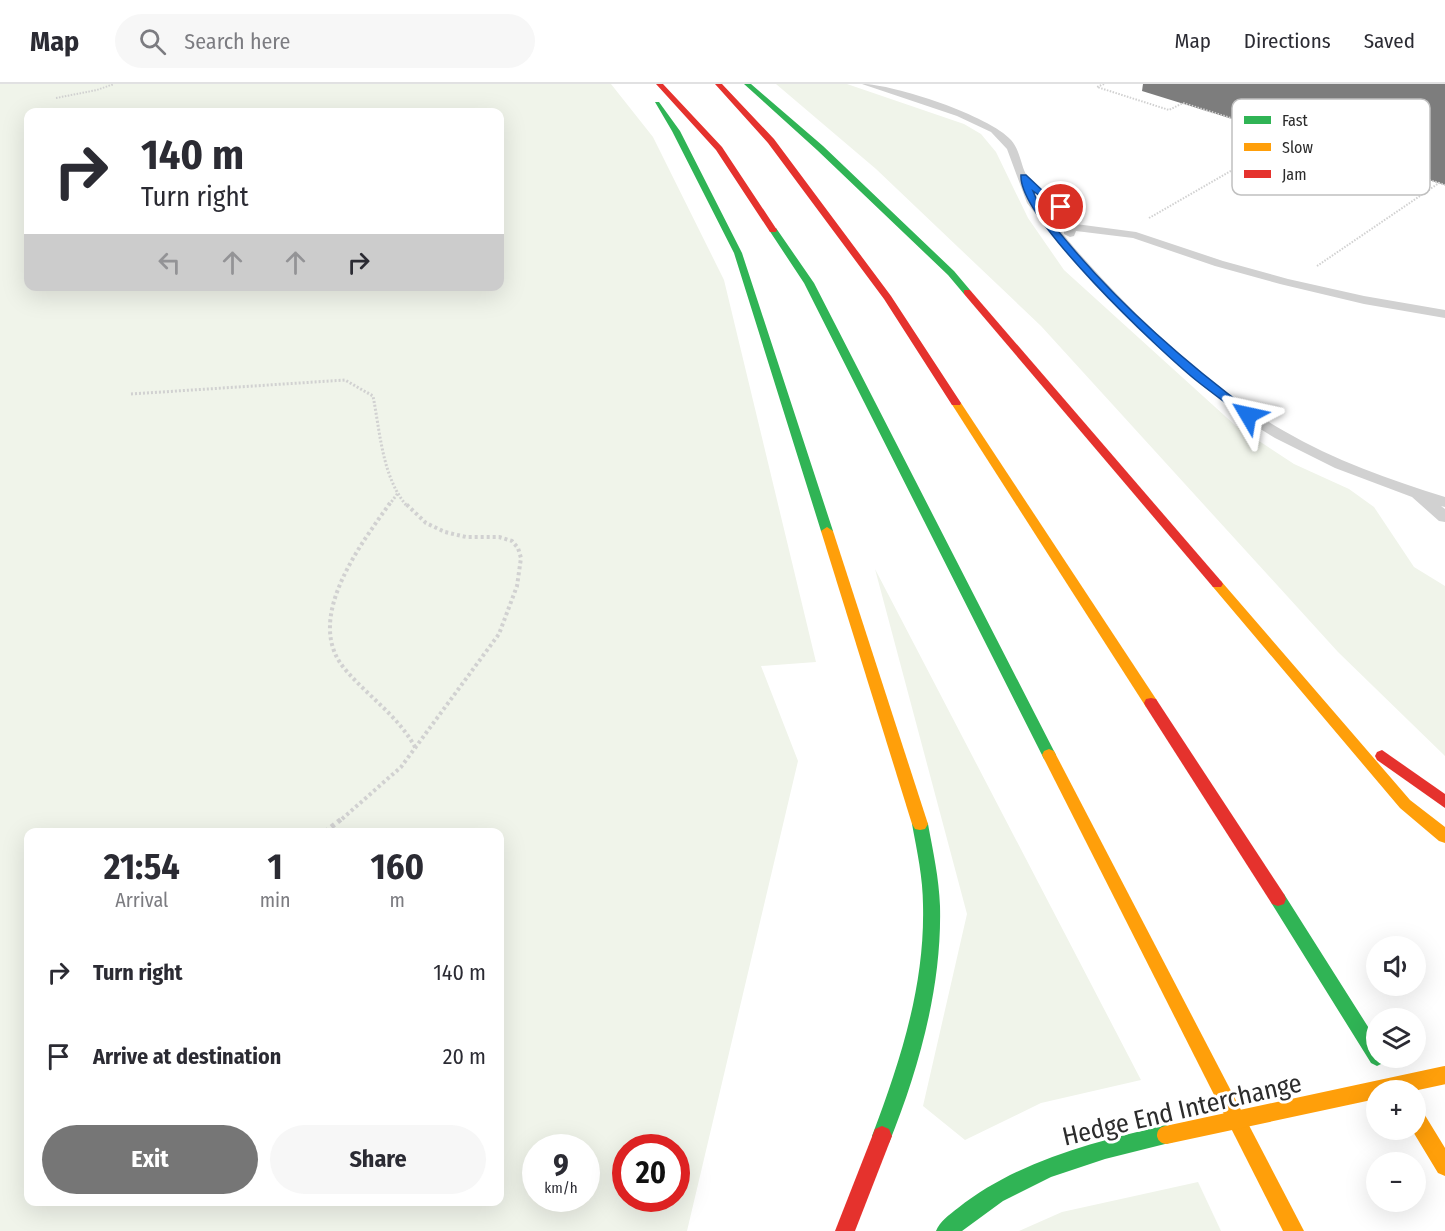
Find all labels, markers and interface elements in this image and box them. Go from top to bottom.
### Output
search box [115,14,535,68]
text: Map [30,25,79,58]
icon: search [136,25,169,58]
text: Search here [184,28,290,55]
text: Map [1174,28,1211,54]
text: Directions [1244,28,1331,54]
text: Saved [1364,28,1415,54]
legend [1232,99,1430,195]
text: Fast [1282,111,1309,130]
text: 140 m [141,130,244,180]
icon: right [42,132,120,210]
text: Slow [1282,138,1313,157]
text: Jam [1282,165,1307,184]
text: Turn right [141,181,249,213]
pin [1035,181,1086,232]
icon: arrive [1044,190,1077,223]
icon: left [153,246,186,279]
icon: ahead [216,246,249,279]
icon: ahead [279,246,312,279]
icon: right [342,246,375,279]
position arrow [1216,383,1280,447]
text: 21:54 [104,845,180,889]
text: 1 [268,845,283,889]
text: 160 [370,845,424,889]
text: Arrival [115,888,168,912]
text: min [260,888,291,912]
text: m [390,888,405,912]
map controls [1366,936,1426,1212]
button: sound [1366,936,1426,996]
icon: right [42,956,75,989]
text: Turn right [93,959,182,986]
text: 140 m [433,959,486,986]
button: layers [1366,1008,1426,1068]
icon: arrive [42,1040,75,1073]
text: Arrive at destination [93,1043,281,1070]
text: 20 m [443,1043,486,1070]
street label: Hedge End Interchange [1059,1067,1305,1153]
button: + [1366,1080,1426,1140]
button: Exit [42,1125,258,1194]
button: Share [270,1125,486,1194]
speed limit sign: 20 [612,1134,690,1212]
text: 9 [553,1148,569,1184]
button: − [1366,1152,1426,1212]
text: km/h [544,1179,578,1197]

